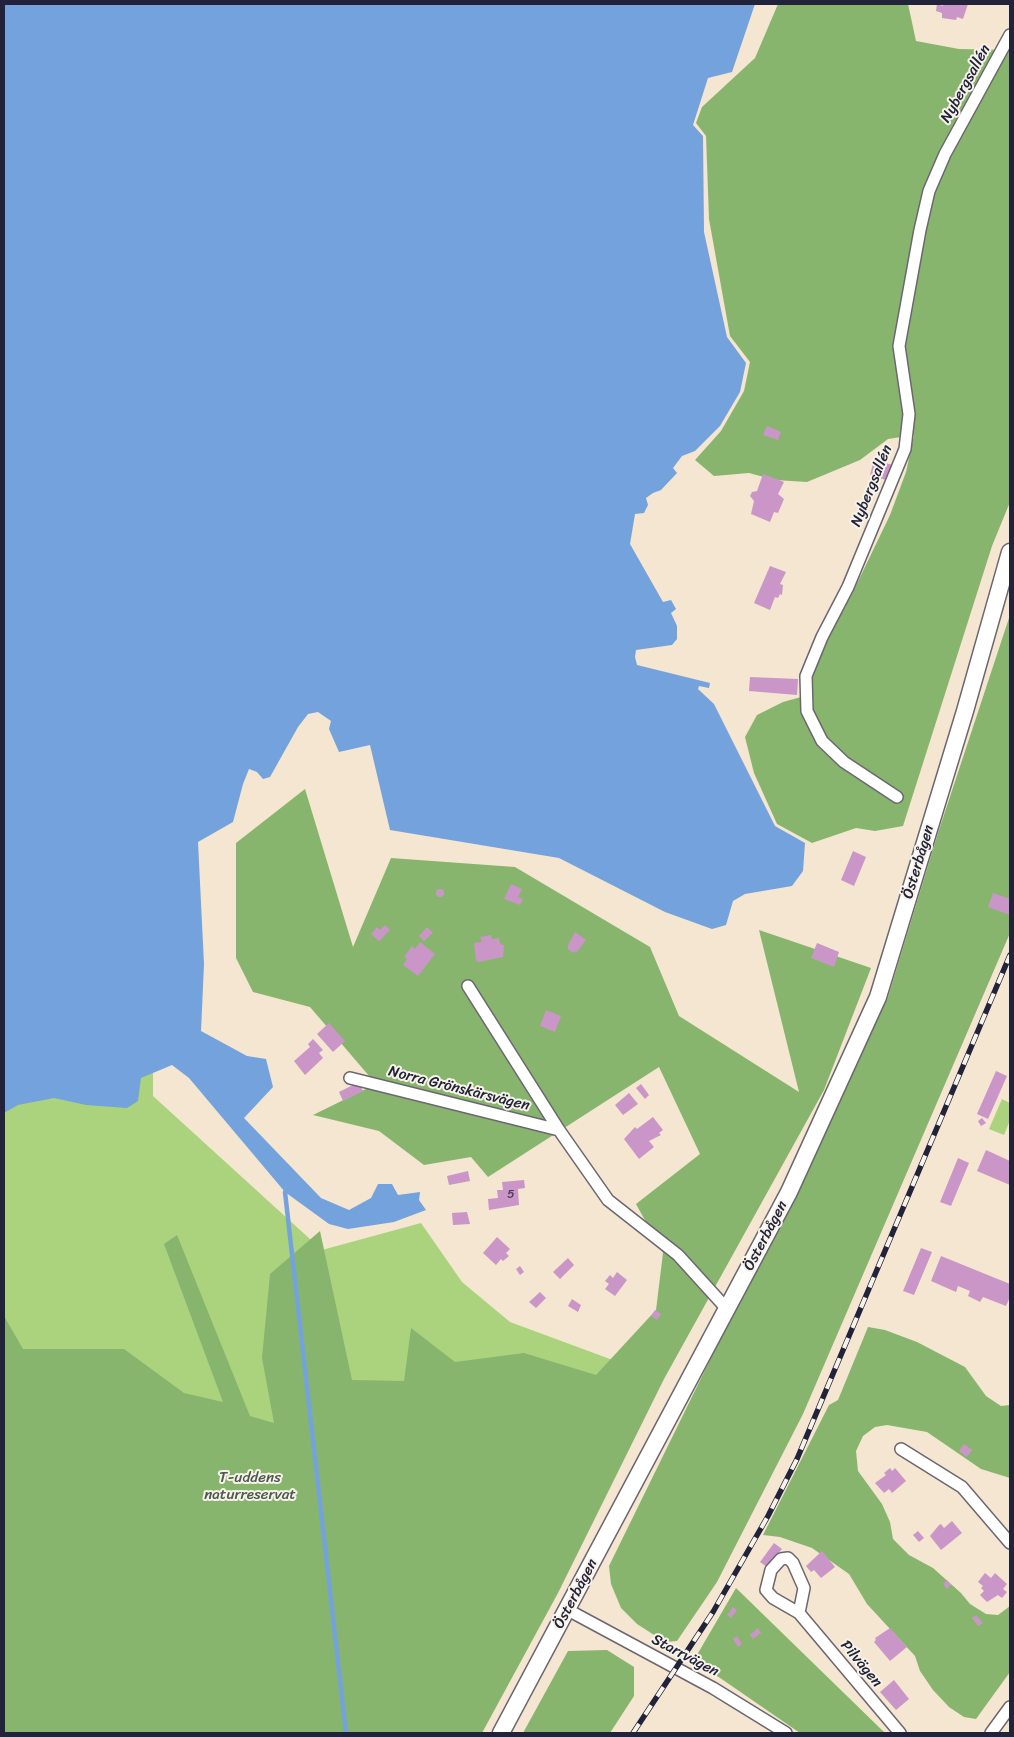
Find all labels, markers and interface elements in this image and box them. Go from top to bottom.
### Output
street label: Nybergsallén [937,42,995,126]
street label: Nybergsallén [847,443,897,529]
street label: Österbågen [899,823,939,901]
street label: Norra Grönskärsvägen [387,1063,531,1115]
house number: 5 [507,1188,515,1202]
street label: Österbågen [740,1198,792,1274]
park label: T-uddens naturreservat [204,1469,296,1504]
street label: Österbågen [550,1556,602,1632]
street label: Starrvägen [648,1631,722,1681]
street label: Pilvägen [836,1637,886,1691]

